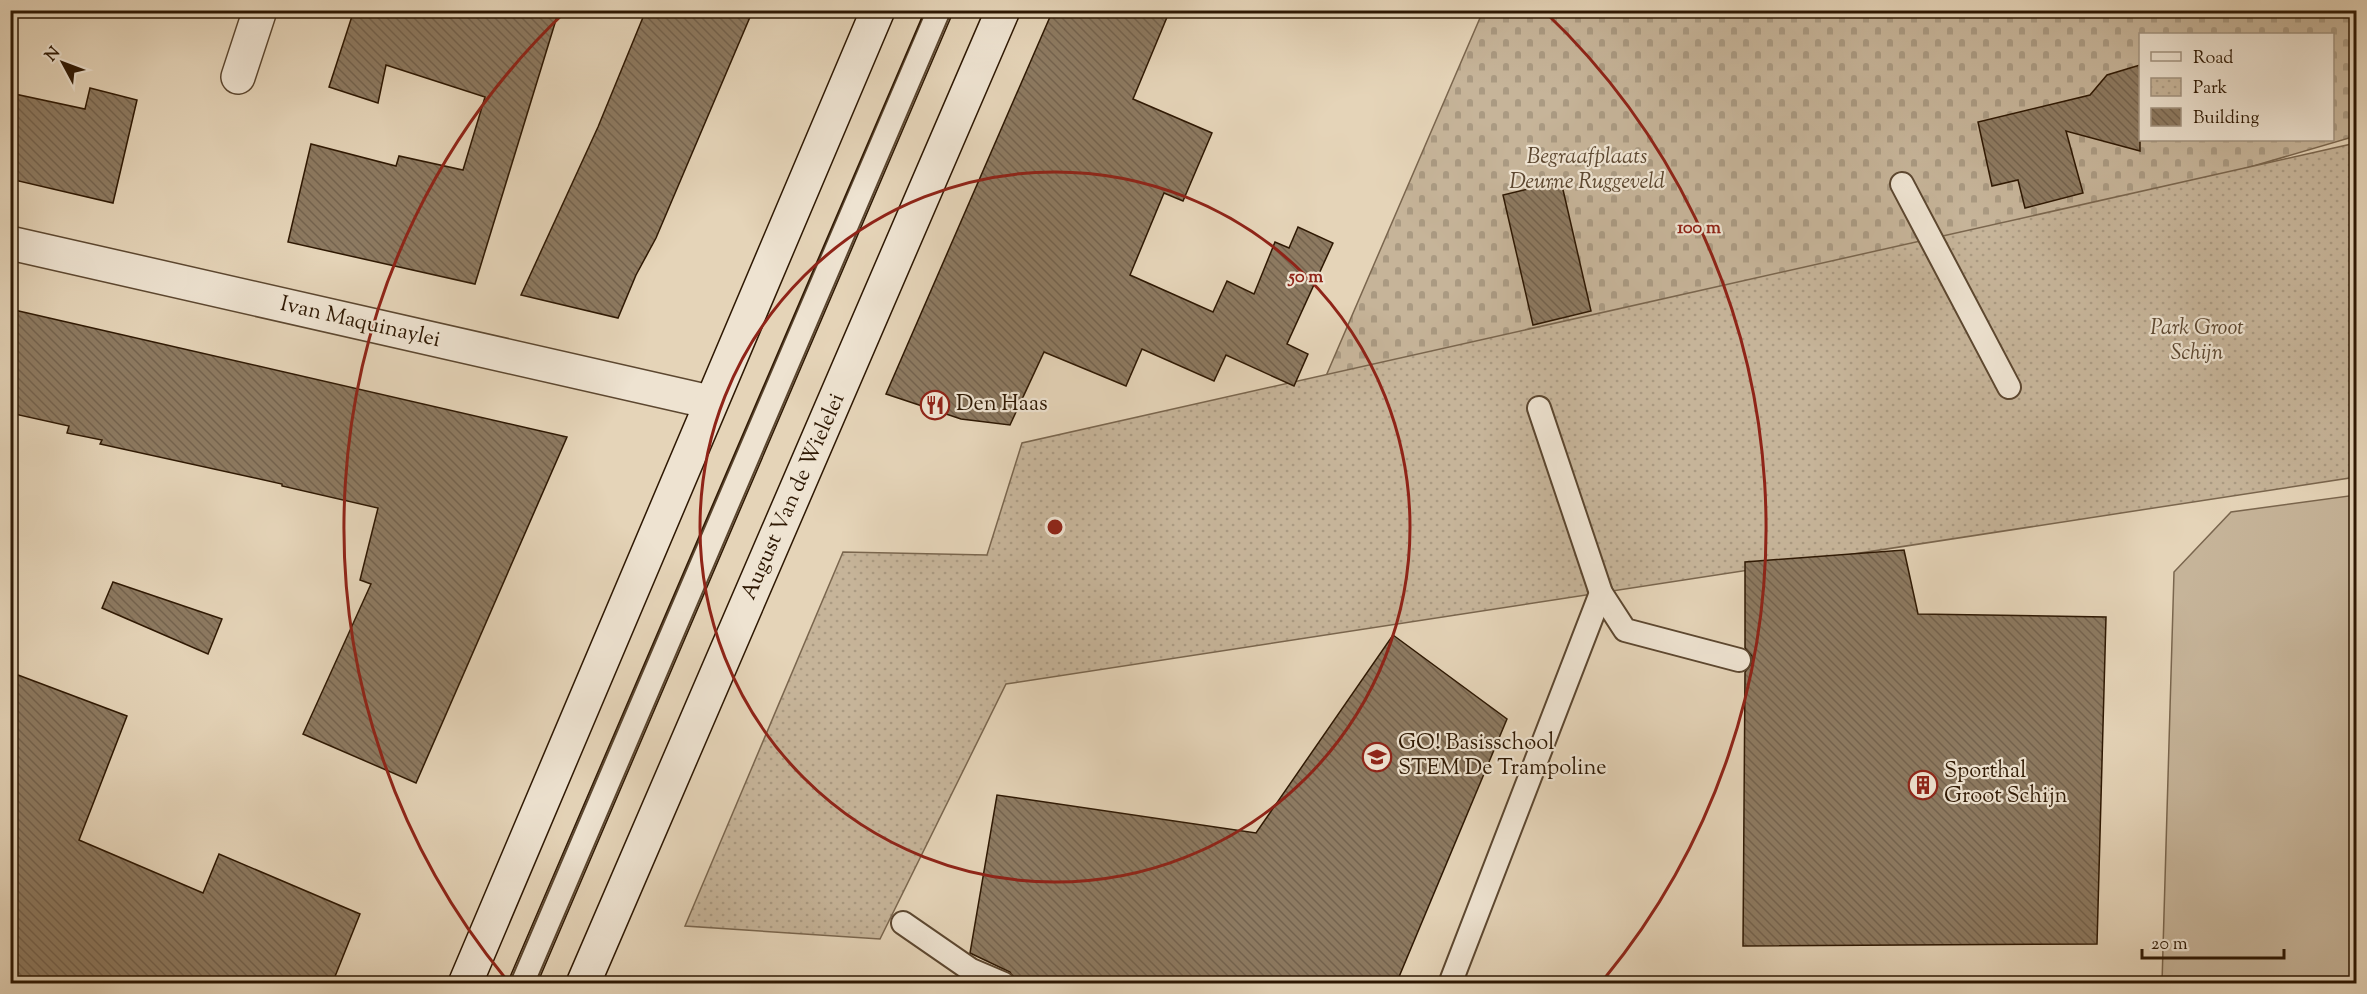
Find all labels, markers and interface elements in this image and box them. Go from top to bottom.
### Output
north arrow [33,33,93,93]
legend [2139,33,2334,141]
text: N [41,42,67,67]
text: Road [2193,46,2233,72]
text: Park [2193,76,2228,102]
text: Building [2193,106,2259,132]
park label: Begraafplaats Deurne Ruggeveld [1509,142,1665,199]
text: 100 m [1677,216,1721,242]
text: 50 m [1287,265,1323,291]
street label: Ivan Maquinaylei [277,289,443,357]
park label: Park Groot Schijn [2150,313,2244,370]
street label: August Van de Wielelei [734,388,854,606]
restaurant icon: Den Haas [919,389,951,421]
place label: Den Haas [956,389,1048,421]
centre of rings [1045,517,1065,537]
place label: GO! Basisschool STEM De Trampoline [1398,728,1607,785]
school or university icon: GO! Basisschool STEM De Trampoline [1361,741,1393,773]
place label: Sporthal Groot Schijn [1944,756,2068,813]
building icon: Sporthal Groot Schijn [1907,769,1939,801]
scale bar [2142,922,2284,960]
text: 20 m [2151,932,2188,958]

